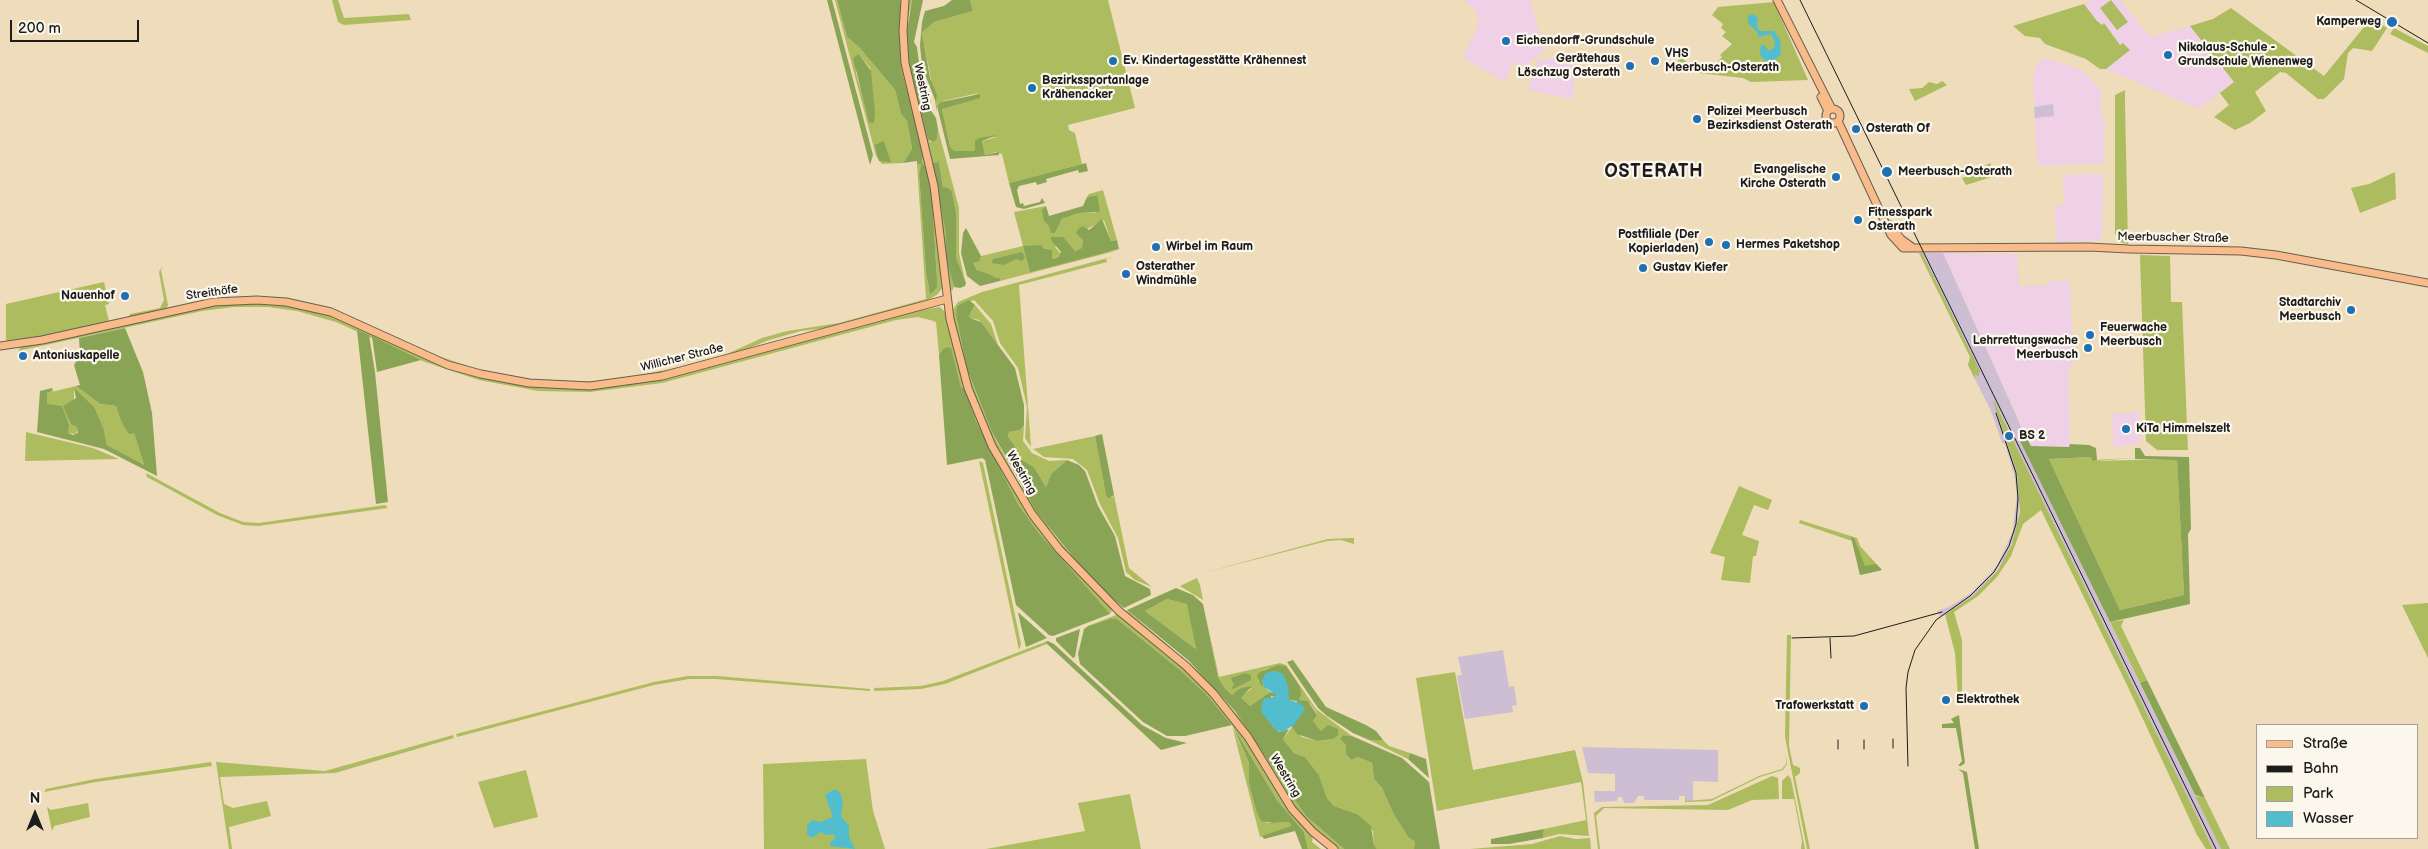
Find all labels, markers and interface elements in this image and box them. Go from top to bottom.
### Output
scale bar [12,10,141,42]
place label: Kamperweg [2316,15,2381,29]
marker: Kamperweg [2385,15,2399,29]
text: 200 m [18,19,61,38]
place label: Eichendorff-Grundschule [1516,34,1654,48]
marker: Eichendorff-Grundschule [1500,35,1512,47]
place label: Nikolaus-Schule - Grundschule Wienenweg [2178,41,2313,69]
place label: VHS Meerbusch-Osterath [1665,47,1779,75]
marker: Nikolaus-Schule - Grundschule Wienenweg [2162,49,2174,61]
place label: Gerätehaus Löschzug Osterath [1517,52,1620,80]
place label: Ev. Kindertagesstätte Krähennest [1123,54,1306,68]
marker: Ev. Kindertagesstätte Krähennest [1107,55,1119,67]
marker: VHS Meerbusch-Osterath [1649,55,1661,67]
marker: Gerätehaus Löschzug Osterath [1624,60,1636,72]
street label: Westring [910,62,934,112]
place label: Bezirkssportanlage Krähenacker [1042,74,1149,102]
marker: Bezirkssportanlage Krähenacker [1026,82,1038,94]
place label: Polizei Meerbusch Bezirksdienst Osterath [1707,105,1832,133]
marker: Polizei Meerbusch Bezirksdienst Osterath [1691,113,1703,125]
place label: Osterath Of [1866,122,1930,136]
marker: Osterath Of [1850,123,1862,135]
district label: OSTERATH [1603,161,1705,183]
place label: Evangelische Kirche Osterath [1740,163,1826,191]
marker: Meerbusch-Osterath [1880,165,1894,179]
place label: Meerbusch-Osterath [1898,165,2012,179]
marker: Evangelische Kirche Osterath [1830,171,1842,183]
place label: Fitnesspark Osterath [1868,206,1932,234]
marker: Fitnesspark Osterath [1852,214,1864,226]
place label: Postfiliale (Der Kopierladen) [1618,228,1699,256]
street label: Meerbuscher Straße [2117,230,2229,246]
marker: Postfiliale (Der Kopierladen) [1703,236,1715,248]
place label: Hermes Paketshop [1736,238,1840,252]
marker: Hermes Paketshop [1720,239,1732,251]
place label: Wirbel im Raum [1166,240,1253,254]
marker: Wirbel im Raum [1150,241,1162,253]
place label: Osterather Windmühle [1136,260,1197,288]
place label: Gustav Kiefer [1653,261,1728,275]
marker: Gustav Kiefer [1637,262,1649,274]
marker: Osterather Windmühle [1120,268,1132,280]
street label: Streithöfe [185,282,239,304]
place label: Nauenhof [61,289,115,303]
marker: Nauenhof [119,290,131,302]
place label: Stadtarchiv Meerbusch [2279,296,2341,324]
marker: Stadtarchiv Meerbusch [2345,304,2357,316]
place label: Feuerwache Meerbusch [2100,321,2167,349]
marker: Feuerwache Meerbusch [2084,329,2096,341]
place label: Lehrrettungswache Meerbusch [1973,334,2078,362]
street label: Willicher Straße [639,341,725,375]
marker: Lehrrettungswache Meerbusch [2082,342,2094,354]
place label: Antoniuskapelle [33,349,119,363]
marker: Antoniuskapelle [17,350,29,362]
place label: KiTa Himmelszelt [2136,422,2230,436]
marker: KiTa Himmelszelt [2120,423,2132,435]
place label: BS 2 [2019,429,2045,443]
marker: BS 2 [2003,430,2015,442]
street label: Westring [1003,449,1039,497]
place label: Elektrothek [1956,693,2019,707]
marker: Elektrothek [1940,694,1952,706]
place label: Trafowerkstatt [1775,699,1854,713]
marker: Trafowerkstatt [1858,700,1870,712]
legend [2256,724,2418,839]
text: Straße [2303,734,2348,753]
street label: Westring [1267,752,1303,800]
text: Bahn [2303,759,2339,778]
text: Park [2303,784,2333,803]
north arrow [10,789,60,839]
text: N [30,790,40,807]
text: Wasser [2303,809,2353,828]

